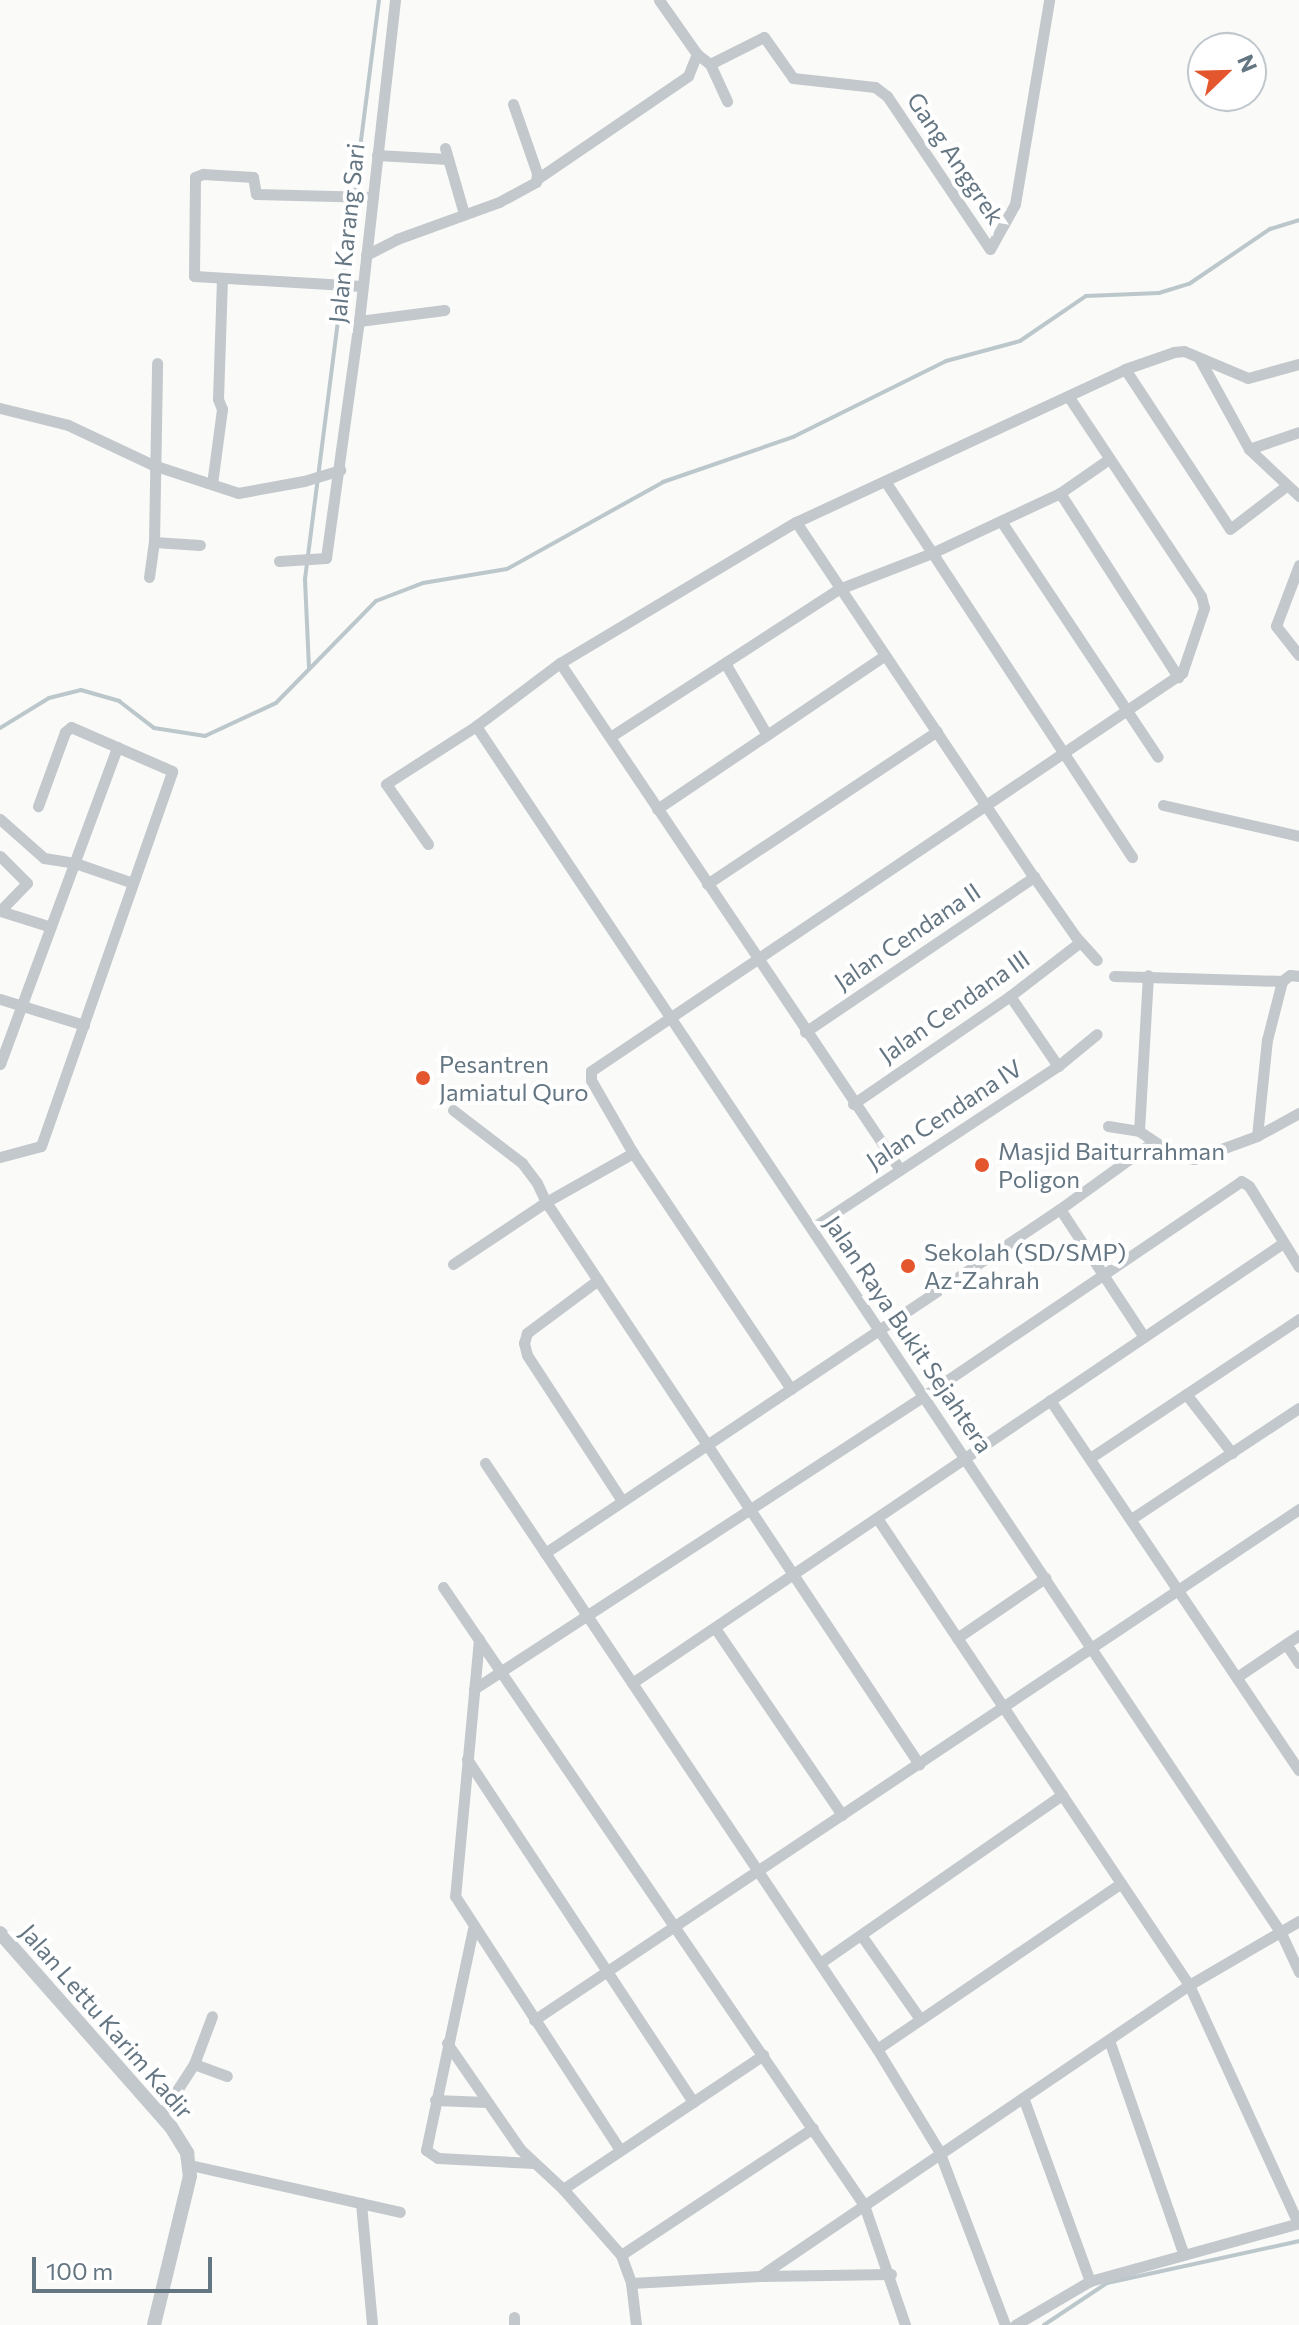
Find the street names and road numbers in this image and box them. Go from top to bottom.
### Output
street label: Gang Anggrek [901,87,1011,229]
street label: Jalan Karang Sari [322,142,370,324]
street label: Jalan Cendana II [828,876,986,996]
street label: Jalan Cendana III [873,943,1035,1069]
street label: Jalan Cendana IV [861,1053,1027,1175]
street label: Jalan Raya Bukit Sejahtera [819,1210,999,1458]
street label: Jalan Lettu Karim Kadir [15,1918,199,2124]

